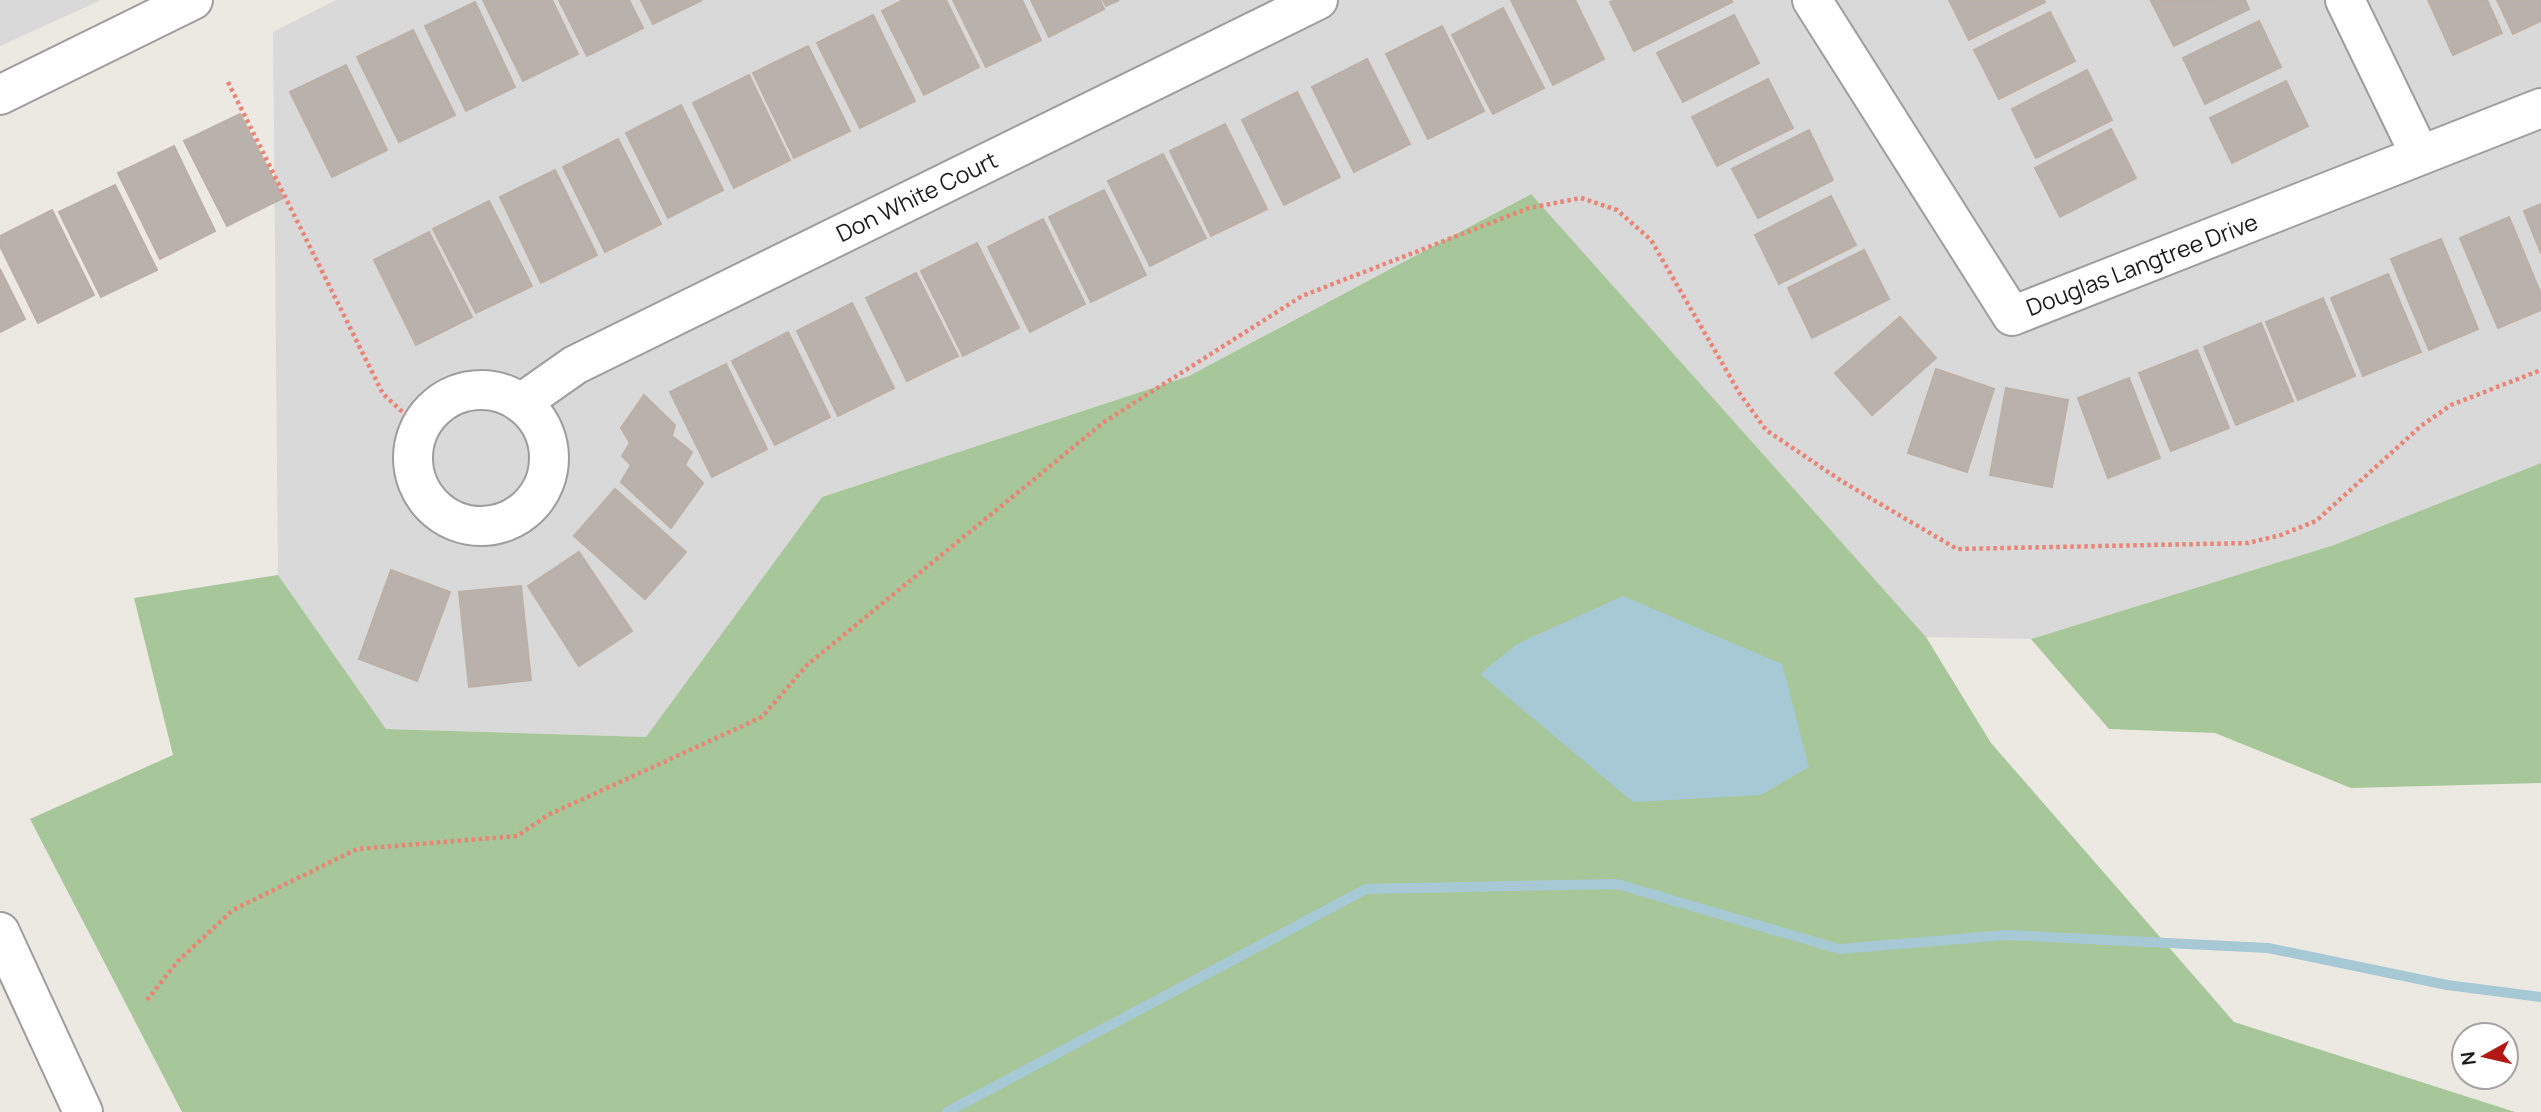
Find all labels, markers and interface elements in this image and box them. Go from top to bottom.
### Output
street label: Don White Court [831,143,1003,249]
street label: Douglas Langtree Drive [2021,205,2262,323]
north arrow [2450,1021,2520,1091]
text: N [2454,1050,2482,1067]

